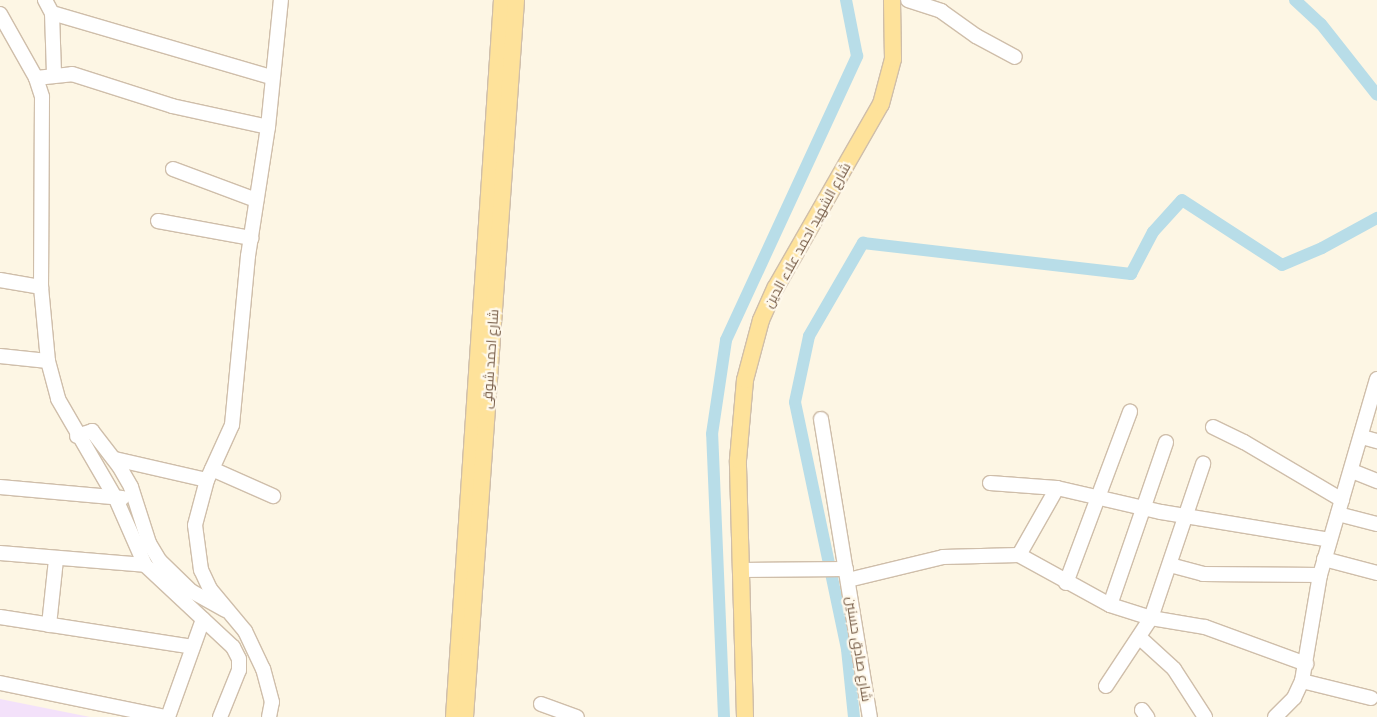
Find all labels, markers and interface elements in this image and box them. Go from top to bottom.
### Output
street label: شارع الشهيد احمد علاء الدين [760,159,854,311]
street label: شارع احمد شوقى [478,308,502,410]
street label: شارع صادق حسنين [842,595,876,703]

